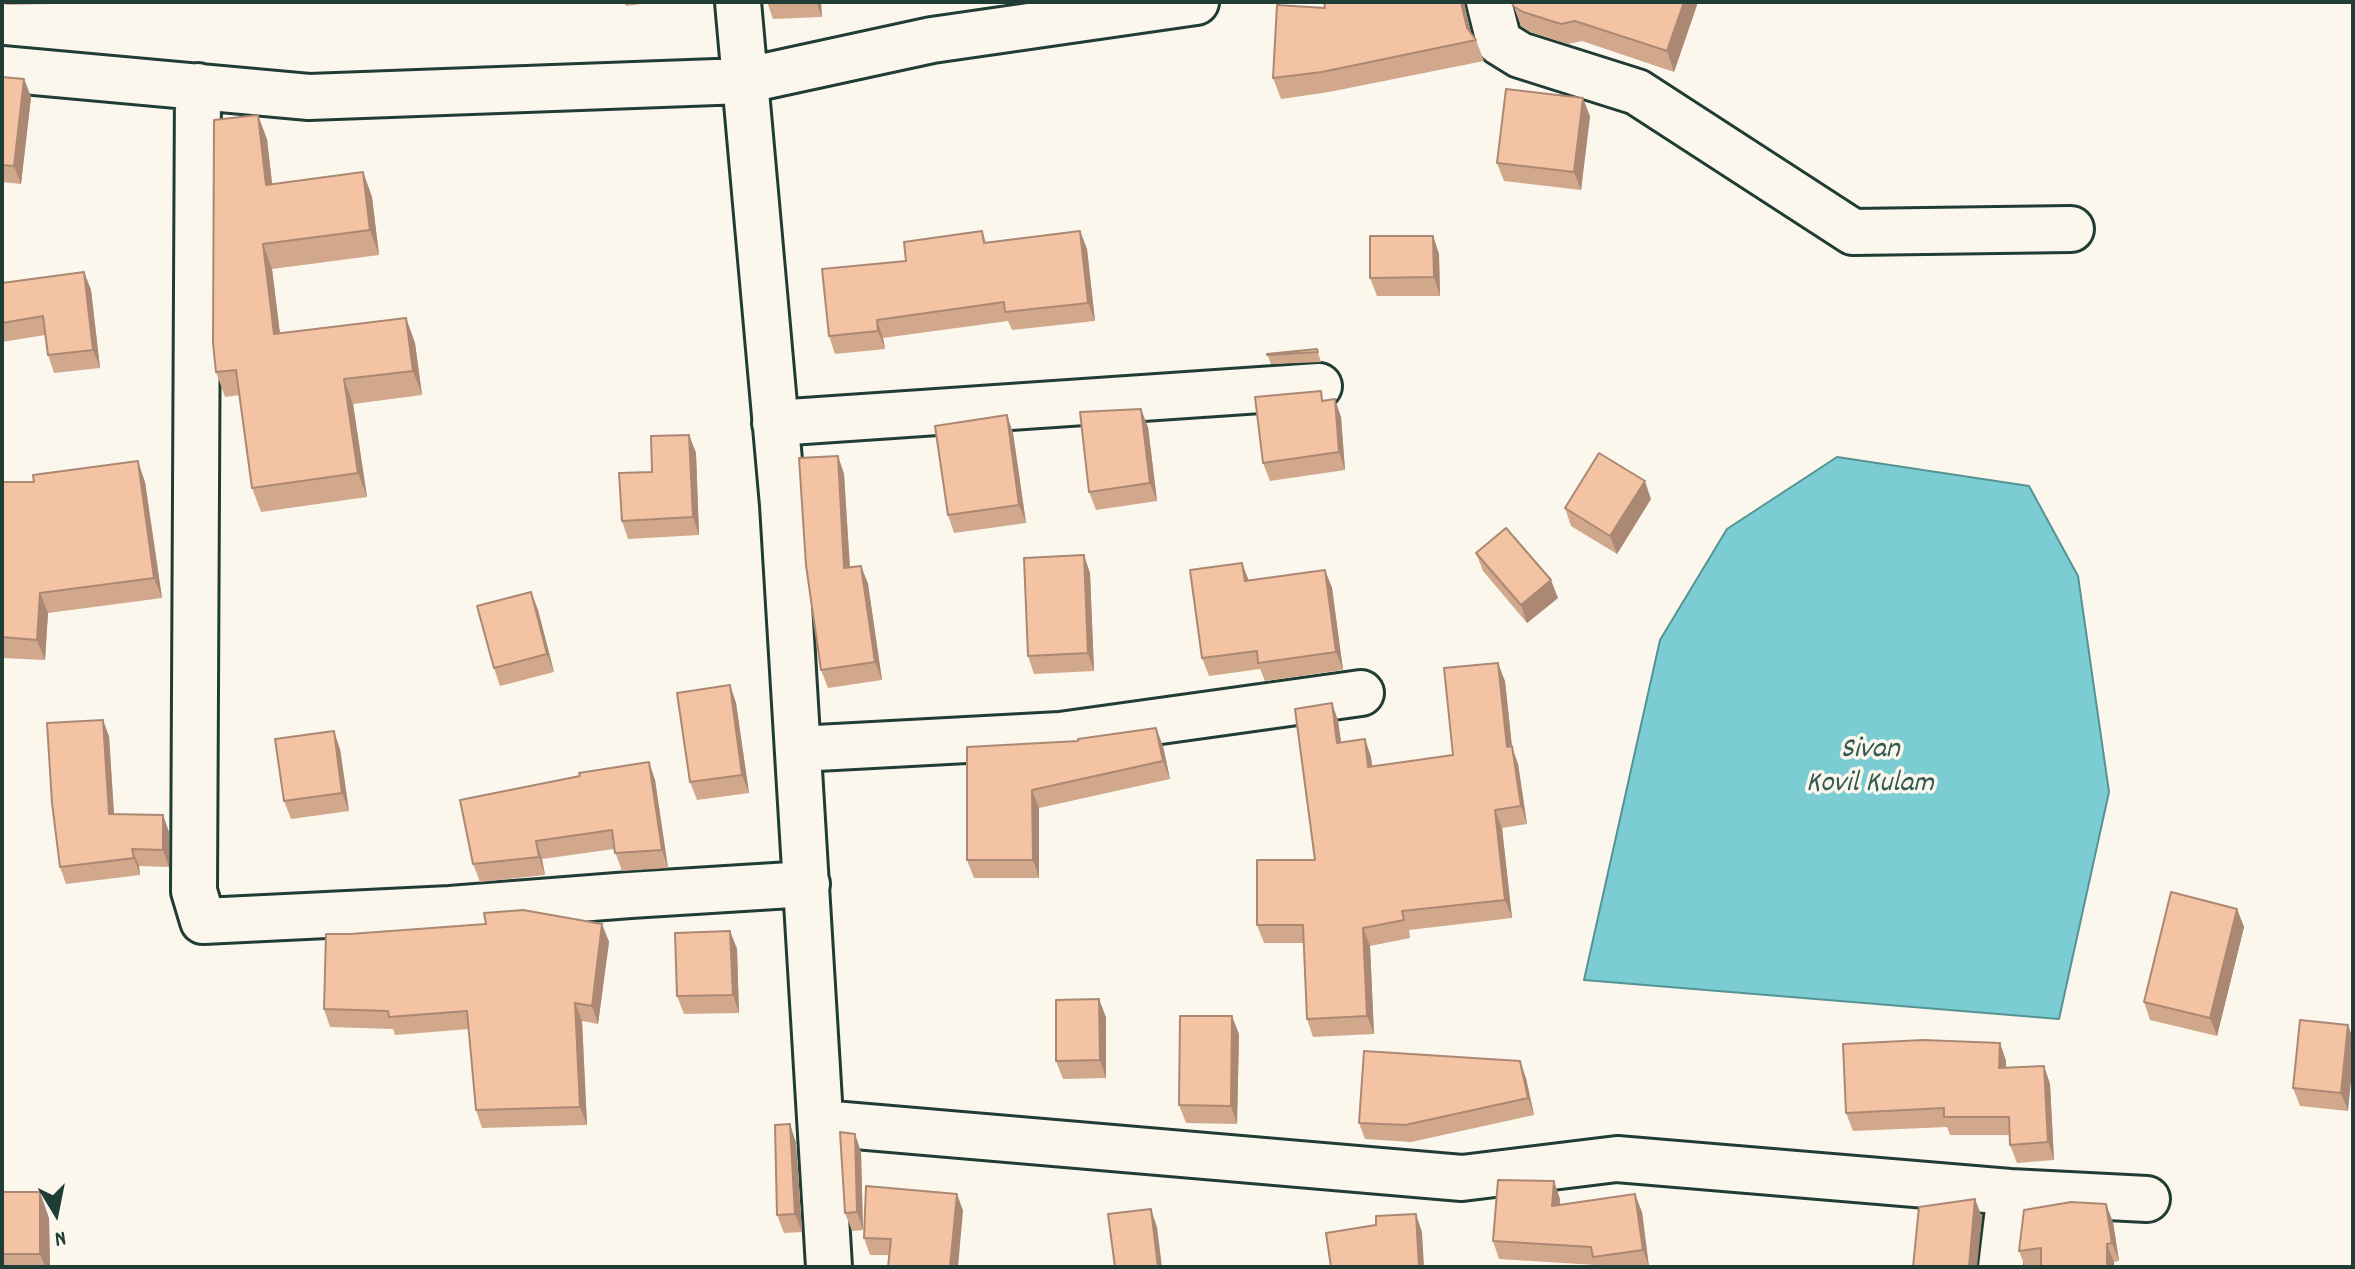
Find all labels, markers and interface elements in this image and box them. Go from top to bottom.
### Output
water label: Sivan Kovil Kulam [1806,734,1934,804]
north arrow [16,1173,96,1253]
text: N [52,1221,68,1253]

